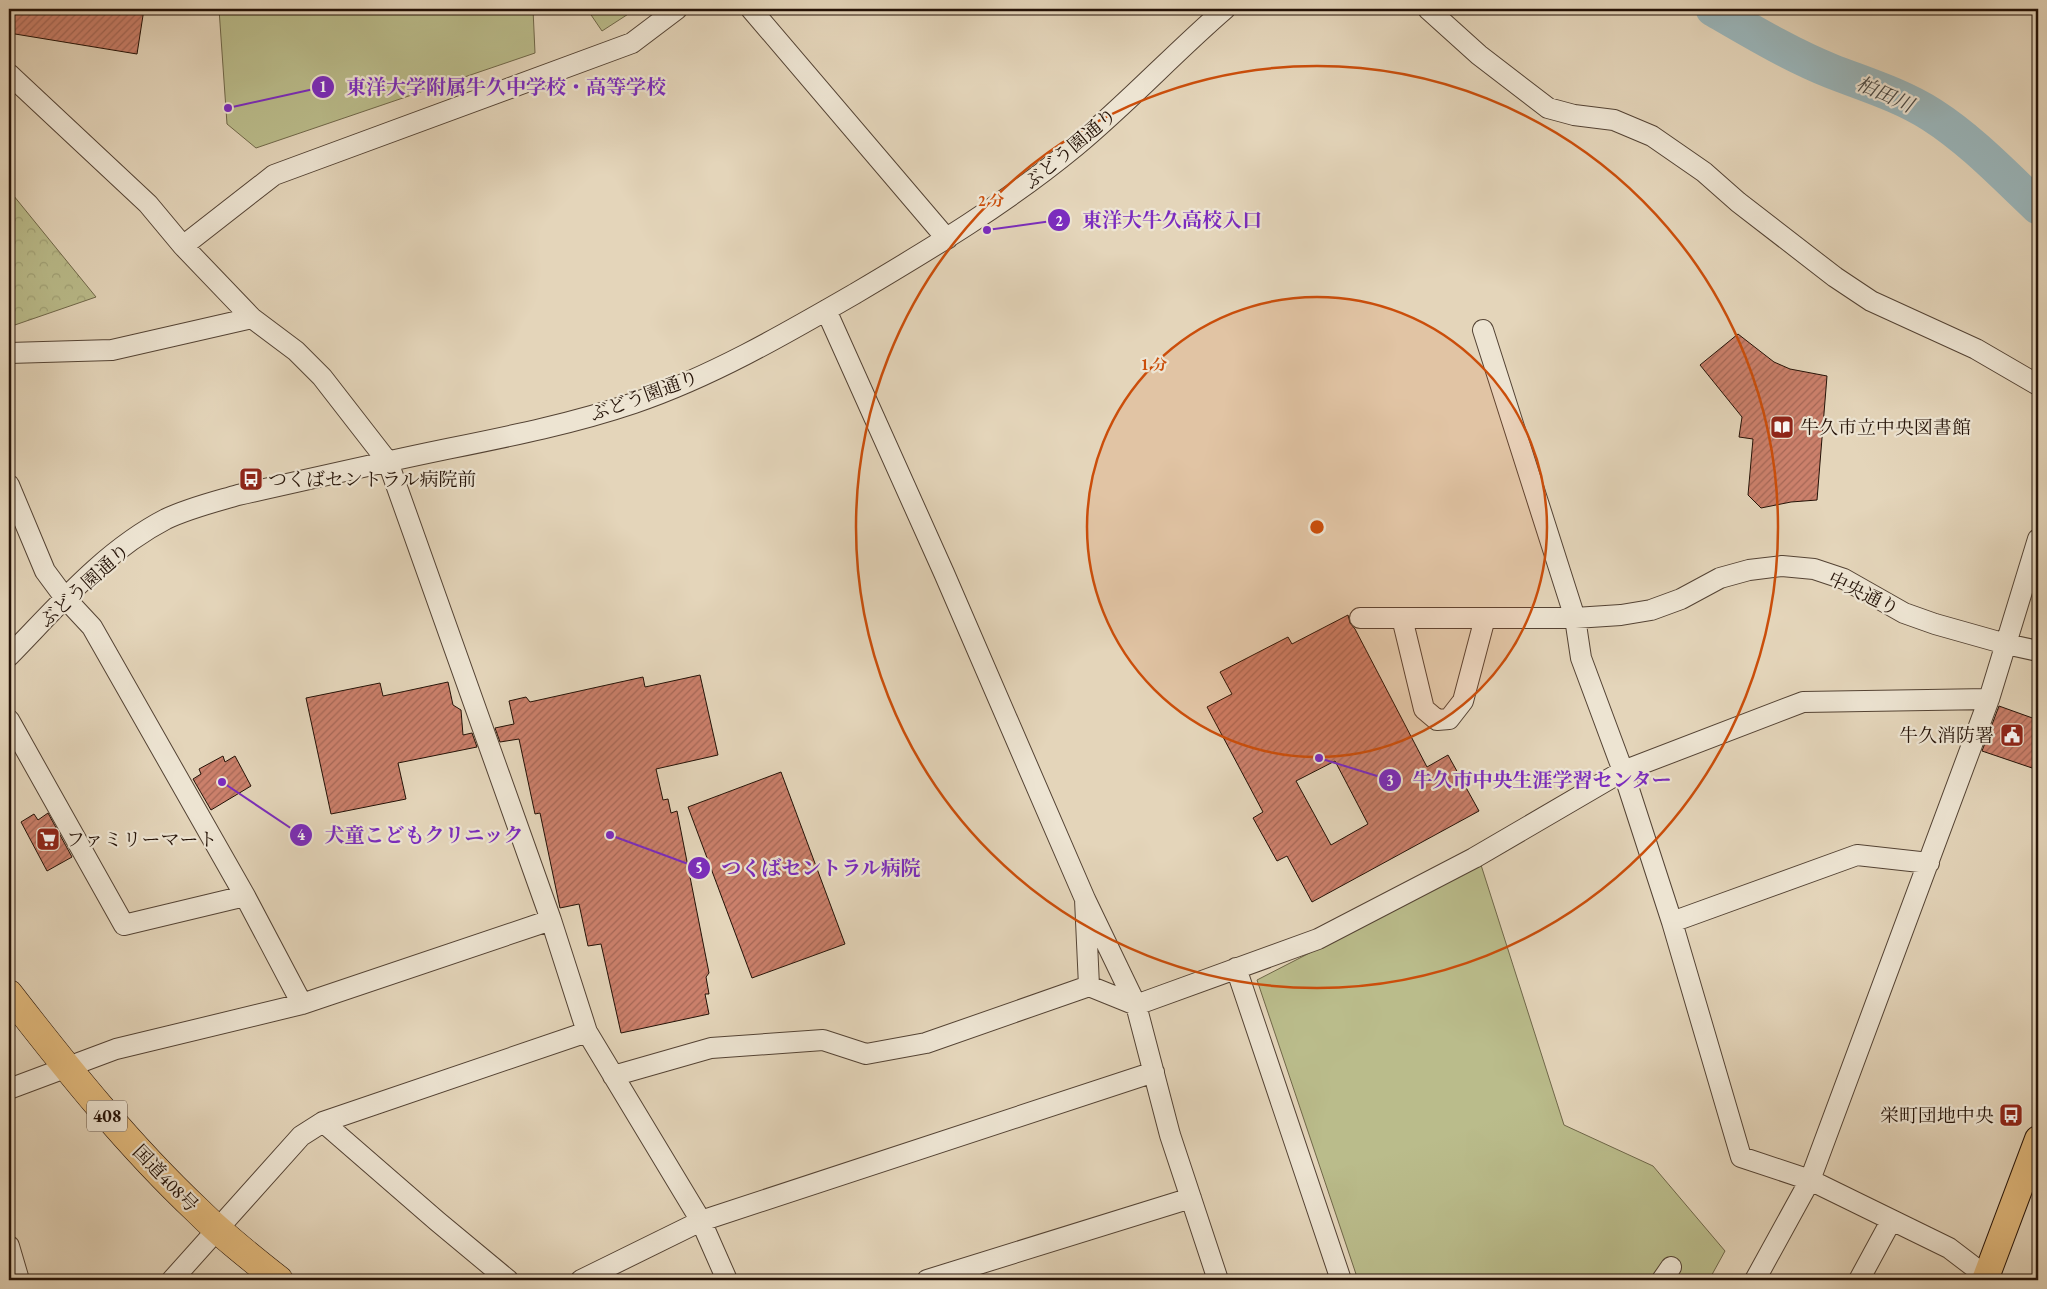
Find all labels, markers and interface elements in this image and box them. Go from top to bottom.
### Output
callout: 東洋大学附属牛久中学校・高等学校 [311,70,676,105]
water label: 柏田川 [1852,70,1920,119]
text: 東洋大学附属牛久中学校・高等学校 [346,74,666,100]
text: 1 [319,77,327,96]
street label: ぶどう園通り [1019,102,1122,195]
text: 2 分 [978,191,1004,210]
callout: 東洋大牛久高校入口 [1047,203,1272,238]
text: 東洋大牛久高校入口 [1082,207,1262,233]
text: 2 [1055,211,1063,230]
text: 1 分 [1141,355,1167,374]
street label: ぶどう園通り [586,364,702,427]
library icon: 牛久市立中央図書館 [1769,414,1795,440]
place label: 牛久市立中央図書館 [1800,415,1971,440]
bus stop icon: つくばセントラル病院前 [238,466,264,492]
place label: つくばセントラル病院前 [268,467,476,492]
centre of rings [1308,518,1326,536]
street label: ぶどう園通り [34,538,135,633]
street label: 中央通り [1824,566,1903,621]
public building icon: 牛久消防署 [1999,722,2025,748]
place label: 牛久消防署 [1899,723,1994,748]
callout: 牛久市中央生涯学習センター [1377,763,1682,798]
text: 牛久市中央生涯学習センター [1412,767,1672,793]
text: 3 [1386,771,1394,790]
callout: 犬童こどもクリニック [289,818,534,853]
text: 犬童こどもクリニック [325,822,523,848]
text: 4 [297,825,306,844]
supermarket icon: ファミリーマート [35,826,61,852]
place label: ファミリーマート [66,827,218,852]
callout: つくばセントラル病院 [686,851,931,886]
text: つくばセントラル病院 [721,855,921,881]
text: 5 [695,858,703,877]
road number: 408 [87,1100,127,1132]
bus stop icon: 栄町団地中央 [1998,1102,2024,1128]
place label: 栄町団地中央 [1880,1103,1994,1128]
street label: 国道408号 [127,1139,204,1217]

